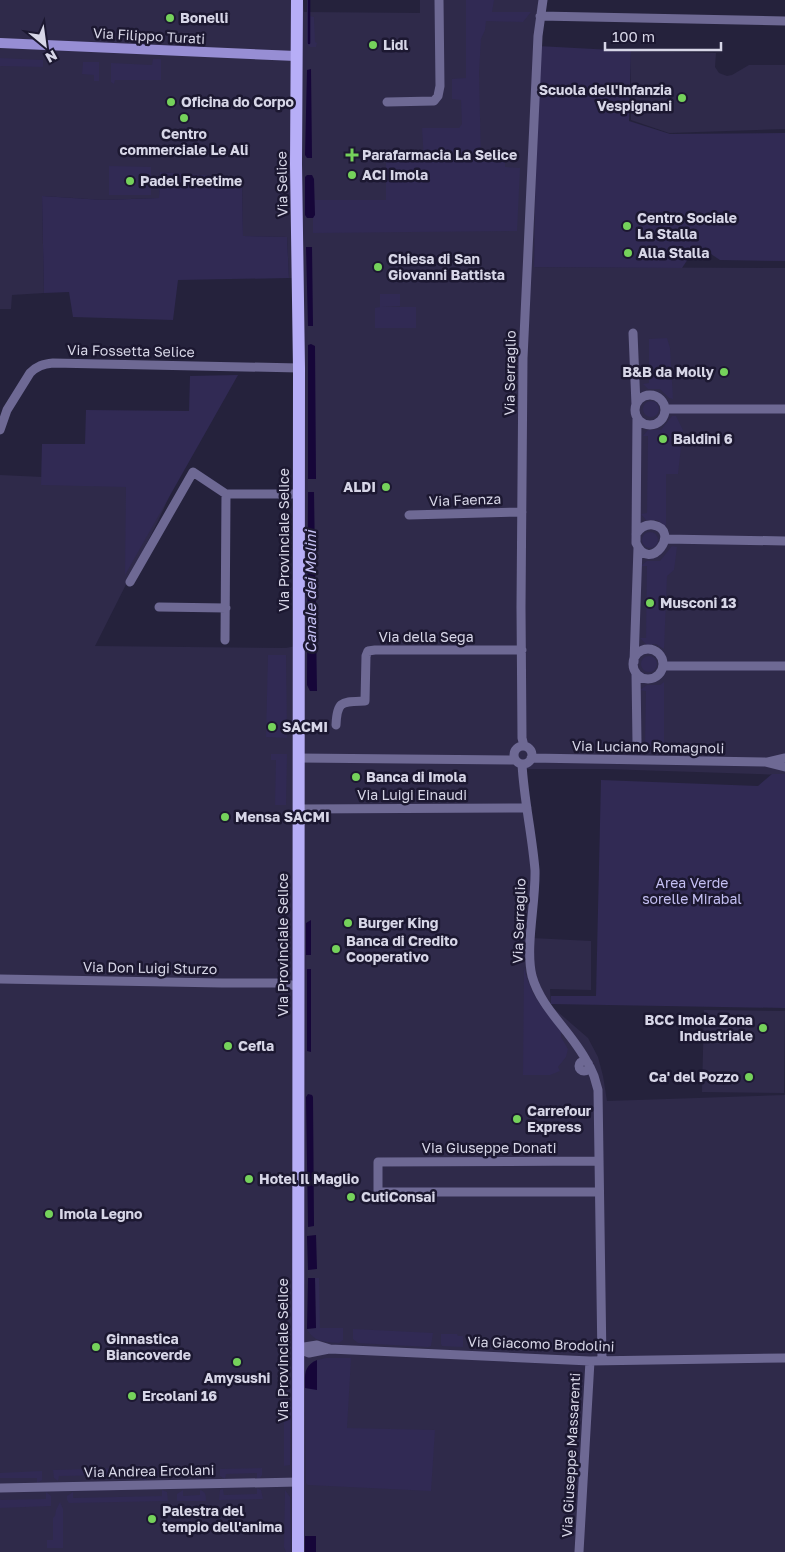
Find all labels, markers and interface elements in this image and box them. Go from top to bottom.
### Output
place label: Bonelli [180,9,228,26]
marker: Bonelli [164,12,176,24]
north arrow [20,20,70,70]
scale bar [605,20,721,52]
street label: Via Filippo Turati [93,24,206,47]
text: 100 m [612,27,655,45]
place label: Lidl [383,36,408,53]
marker: Lidl [367,39,379,51]
text: N [43,47,60,67]
place label: Scuola dell'Infanzia Vespignani [539,81,672,114]
marker: Scuola dell'Infanzia Vespignani [676,92,688,104]
place label: Oficina do Corpo [181,93,294,110]
marker: Oficina do Corpo [165,96,177,108]
marker: Centro commerciale Le Ali [178,112,190,124]
place label: Centro commerciale Le Ali [120,125,249,158]
place label: Parafarmacia La Selice [362,146,517,163]
marker: Parafarmacia La Selice [346,149,358,161]
street label: Via Selice [272,151,291,217]
place label: ACI Imola [362,166,428,183]
marker: ACI Imola [346,169,358,181]
place label: Padel Freetime [140,172,242,189]
marker: Padel Freetime [124,175,136,187]
place label: Centro Sociale La Stalla [637,209,737,242]
marker: Centro Sociale La Stalla [621,220,633,232]
place label: Alla Stalla [638,244,709,261]
marker: Alla Stalla [622,247,634,259]
place label: Chiesa di San Giovanni Battista [388,250,505,283]
marker: Chiesa di San Giovanni Battista [372,261,384,273]
street label: Via Serraglio [500,330,519,416]
street label: Via Fossetta Selice [67,341,195,360]
place label: B&B da Molly [622,363,715,380]
marker: B&B da Molly [718,366,730,378]
place label: Baldini 6 [673,430,733,447]
marker: Baldini 6 [657,433,669,445]
street label: Via Provinciale Selice [275,468,292,612]
place label: ALDI [343,478,376,495]
marker: ALDI [380,481,392,493]
street label: Via Faenza [429,490,501,509]
water label: Canale dei Molini [301,528,319,654]
place label: Musconi 13 [660,594,737,611]
marker: Musconi 13 [644,597,656,609]
street label: Via della Sega [378,628,474,645]
place label: SACMI [282,718,328,735]
marker: SACMI [266,721,278,733]
street label: Via Luciano Romagnoli [572,737,724,756]
place label: Banca di Imola [366,768,466,785]
marker: Banca di Imola [350,771,362,783]
street label: Via Luigi Einaudi [357,786,467,803]
place label: Mensa SACMI [235,808,330,825]
marker: Mensa SACMI [219,811,231,823]
street label: Via Provinciale Selice [274,873,291,1017]
park label: Area Verde sorelle Mirabal [642,874,742,907]
street label: Via Serraglio [509,878,528,964]
place label: Burger King [358,914,438,931]
marker: Burger King [342,917,354,929]
place label: Banca di Credito Cooperativo [346,932,458,965]
marker: Banca di Credito Cooperativo [330,943,342,955]
street label: Via Don Luigi Sturzo [83,958,217,977]
place label: BCC Imola Zona Industriale [644,1011,753,1044]
marker: BCC Imola Zona Industriale [757,1022,769,1034]
place label: Cefla [238,1037,274,1054]
marker: Cefla [222,1040,234,1052]
place label: Ca' del Pozzo [649,1068,739,1085]
marker: Ca' del Pozzo [743,1071,755,1083]
place label: Carrefour Express [527,1102,592,1135]
marker: Carrefour Express [511,1113,523,1125]
street label: Via Giuseppe Donati [422,1139,556,1156]
place label: Hotel Il Maglio [259,1170,359,1187]
marker: Hotel Il Maglio [243,1173,255,1185]
place label: CutiConsai [361,1188,435,1205]
marker: CutiConsai [345,1191,357,1203]
place label: Imola Legno [59,1205,142,1222]
marker: Imola Legno [43,1208,55,1220]
street label: Via Provinciale Selice [274,1278,291,1422]
place label: Ginnastica Biancoverde [106,1330,191,1363]
street label: Via Giacomo Brodolini [467,1332,615,1355]
marker: Ginnastica Biancoverde [90,1341,102,1353]
marker: Amysushi [231,1356,243,1368]
place label: Amysushi [204,1369,270,1386]
street label: Via Giuseppe Massarenti [558,1372,583,1538]
place label: Ercolani 16 [142,1387,217,1404]
marker: Ercolani 16 [126,1390,138,1402]
street label: Via Andrea Ercolani [84,1461,214,1480]
place label: Palestra del tempio dell'anima [162,1502,282,1535]
marker: Palestra del tempio dell'anima [146,1513,158,1525]

